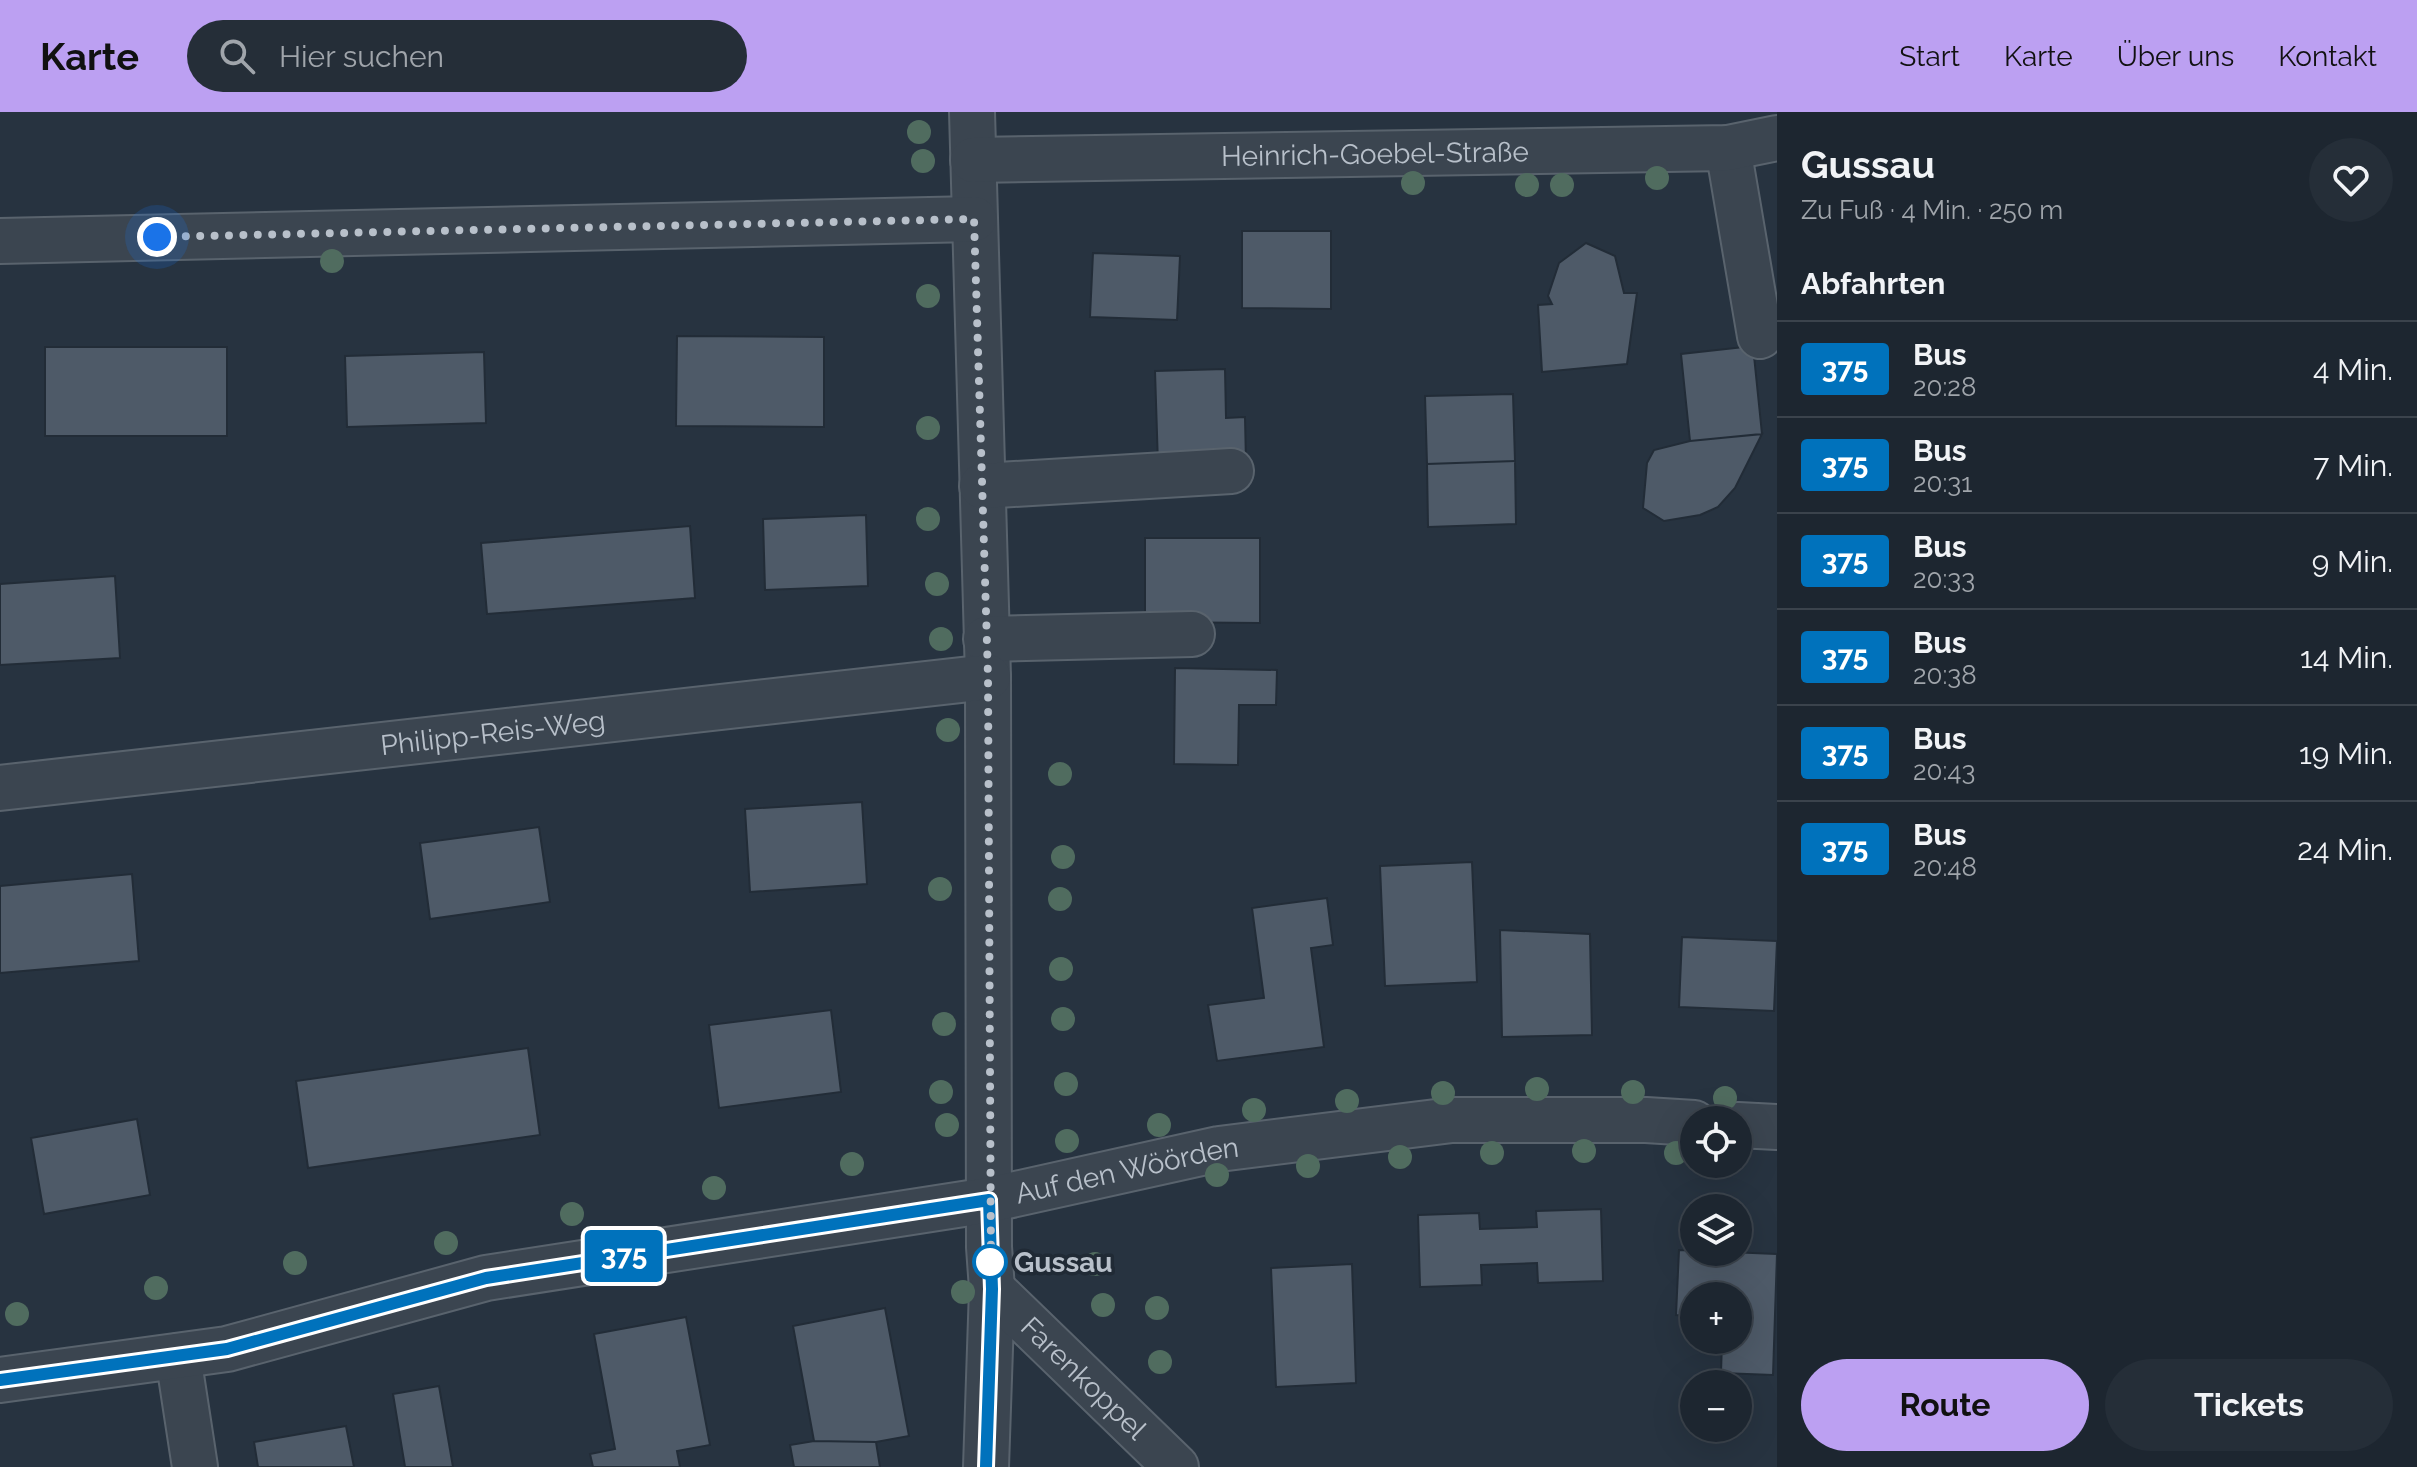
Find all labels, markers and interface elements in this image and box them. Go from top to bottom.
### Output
search box [187,20,747,92]
text: Karte [40,34,139,79]
icon: search [215,34,259,78]
text: Hier suchen [279,39,444,74]
text: Start [1899,40,1960,73]
text: Karte [2004,40,2073,73]
text: Über uns [2117,40,2234,73]
text: Kontakt [2278,40,2377,73]
street label: Heinrich-Goebel-Straße [1221,135,1529,173]
button: heart [2309,138,2393,222]
text: Gussau [1801,142,1935,187]
text: Zu Fuß · 4 Min. · 250 m [1801,195,2063,225]
your location [137,217,177,257]
text: Abfahrten [1801,266,1945,301]
text: Bus [1913,337,1967,372]
text: 375 [1822,352,1868,385]
text: 4 Min. [2313,352,2393,387]
text: 20:28 [1913,372,1976,402]
text: Bus [1913,433,1967,468]
text: 375 [1822,448,1868,481]
text: 7 Min. [2313,448,2393,483]
text: 20:31 [1913,468,1972,498]
text: Bus [1913,529,1967,564]
text: 375 [1822,544,1868,577]
text: 9 Min. [2312,544,2393,579]
text: 20:33 [1913,564,1975,594]
text: Bus [1913,625,1967,660]
text: 375 [1822,640,1868,673]
text: 14 Min. [2300,640,2393,675]
text: 20:38 [1913,660,1977,690]
street label: Philipp-Reis-Weg [379,704,607,762]
text: Bus [1913,721,1967,756]
text: 375 [1822,736,1868,769]
text: 19 Min. [2299,736,2393,771]
text: 20:43 [1913,756,1975,786]
text: Bus [1913,817,1967,852]
text: 375 [1822,832,1868,865]
text: 24 Min. [2297,832,2393,867]
text: 20:48 [1913,852,1977,882]
map controls [1680,1106,1752,1442]
button: locate [1680,1106,1752,1178]
street label: Auf den Wöörden [1012,1131,1241,1211]
button: layers [1680,1194,1752,1266]
line badge: 375 [578,1230,670,1282]
text: 375 [601,1239,647,1272]
marker: Gussau [973,1245,1007,1279]
place label: Gussau [1014,1246,1113,1279]
button: + [1680,1282,1752,1354]
street label: Farenkoppel [1014,1310,1153,1447]
button: Route [1801,1359,2089,1451]
button: Tickets [2105,1359,2393,1451]
button: − [1680,1370,1752,1442]

